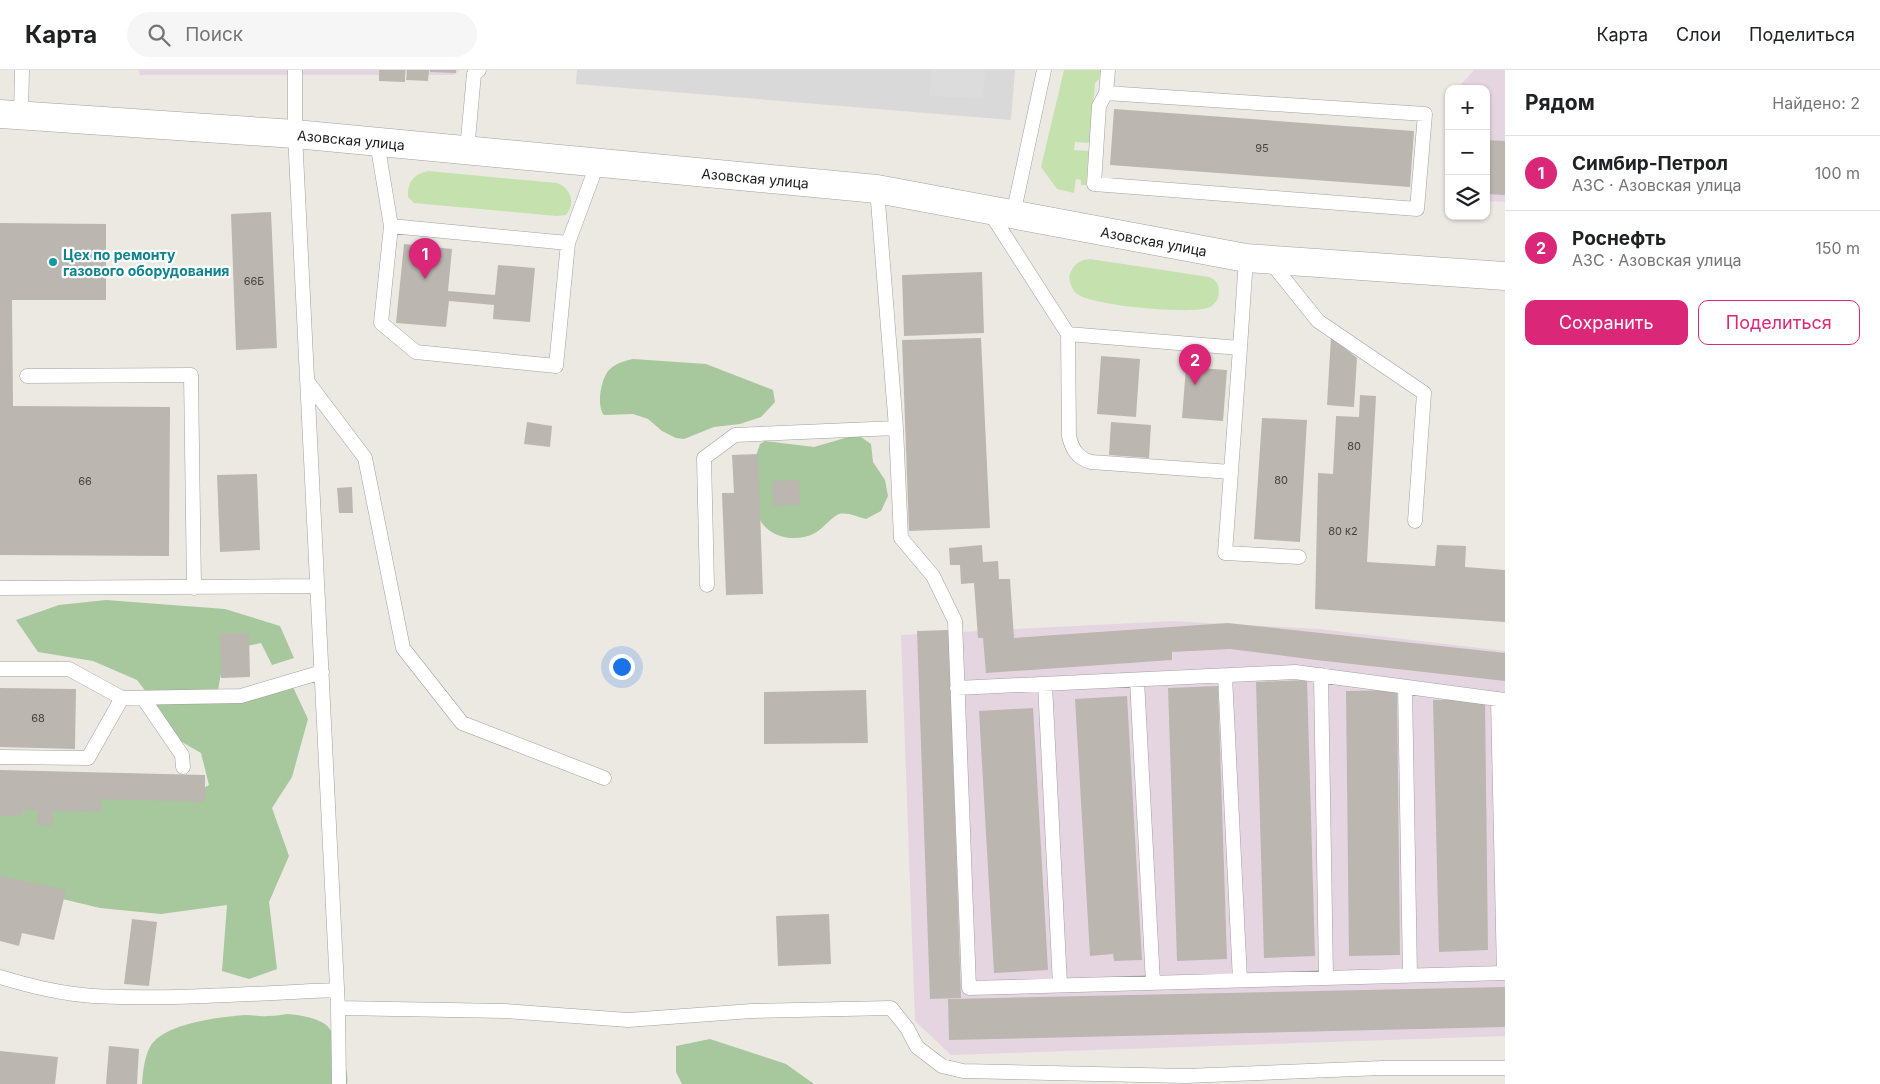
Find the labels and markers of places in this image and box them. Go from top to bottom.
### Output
pin: 1 [409,238,441,279]
place label: Цех по ремонту газового оборудования [63,246,229,279]
marker: Цех по ремонту газового оборудования [47,256,59,268]
pin: 2 [1179,344,1211,385]

